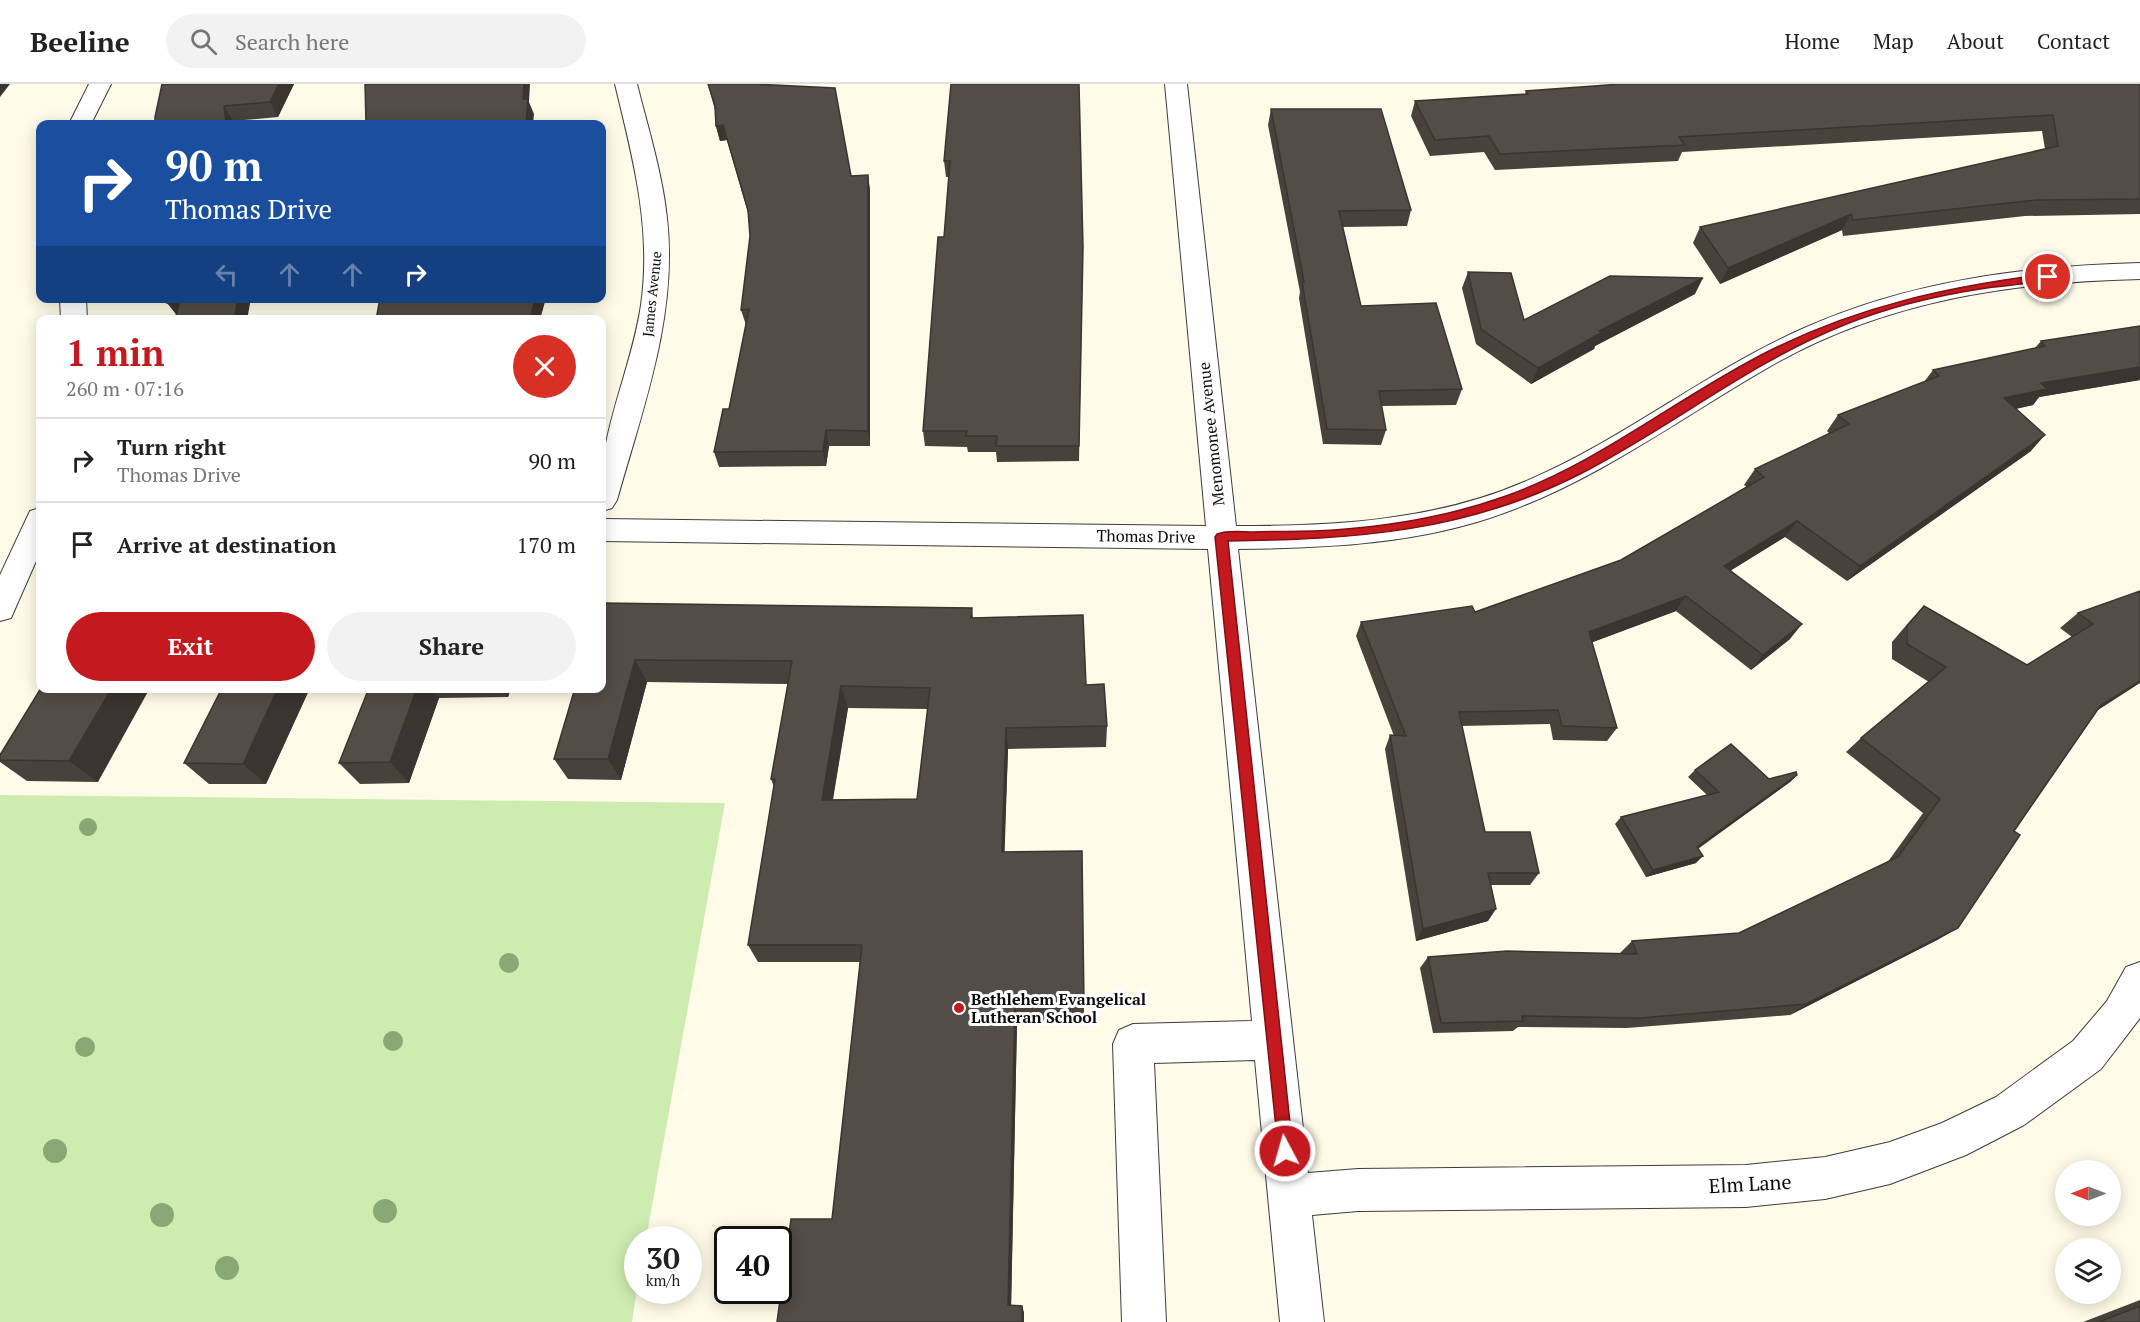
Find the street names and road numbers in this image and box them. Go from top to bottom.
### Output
street label: James Avenue [638,250,665,338]
street label: Menomonee Avenue [1193,361,1229,507]
street label: Thomas Drive [1096,524,1196,548]
street label: Elm Lane [1708,1168,1792,1199]

